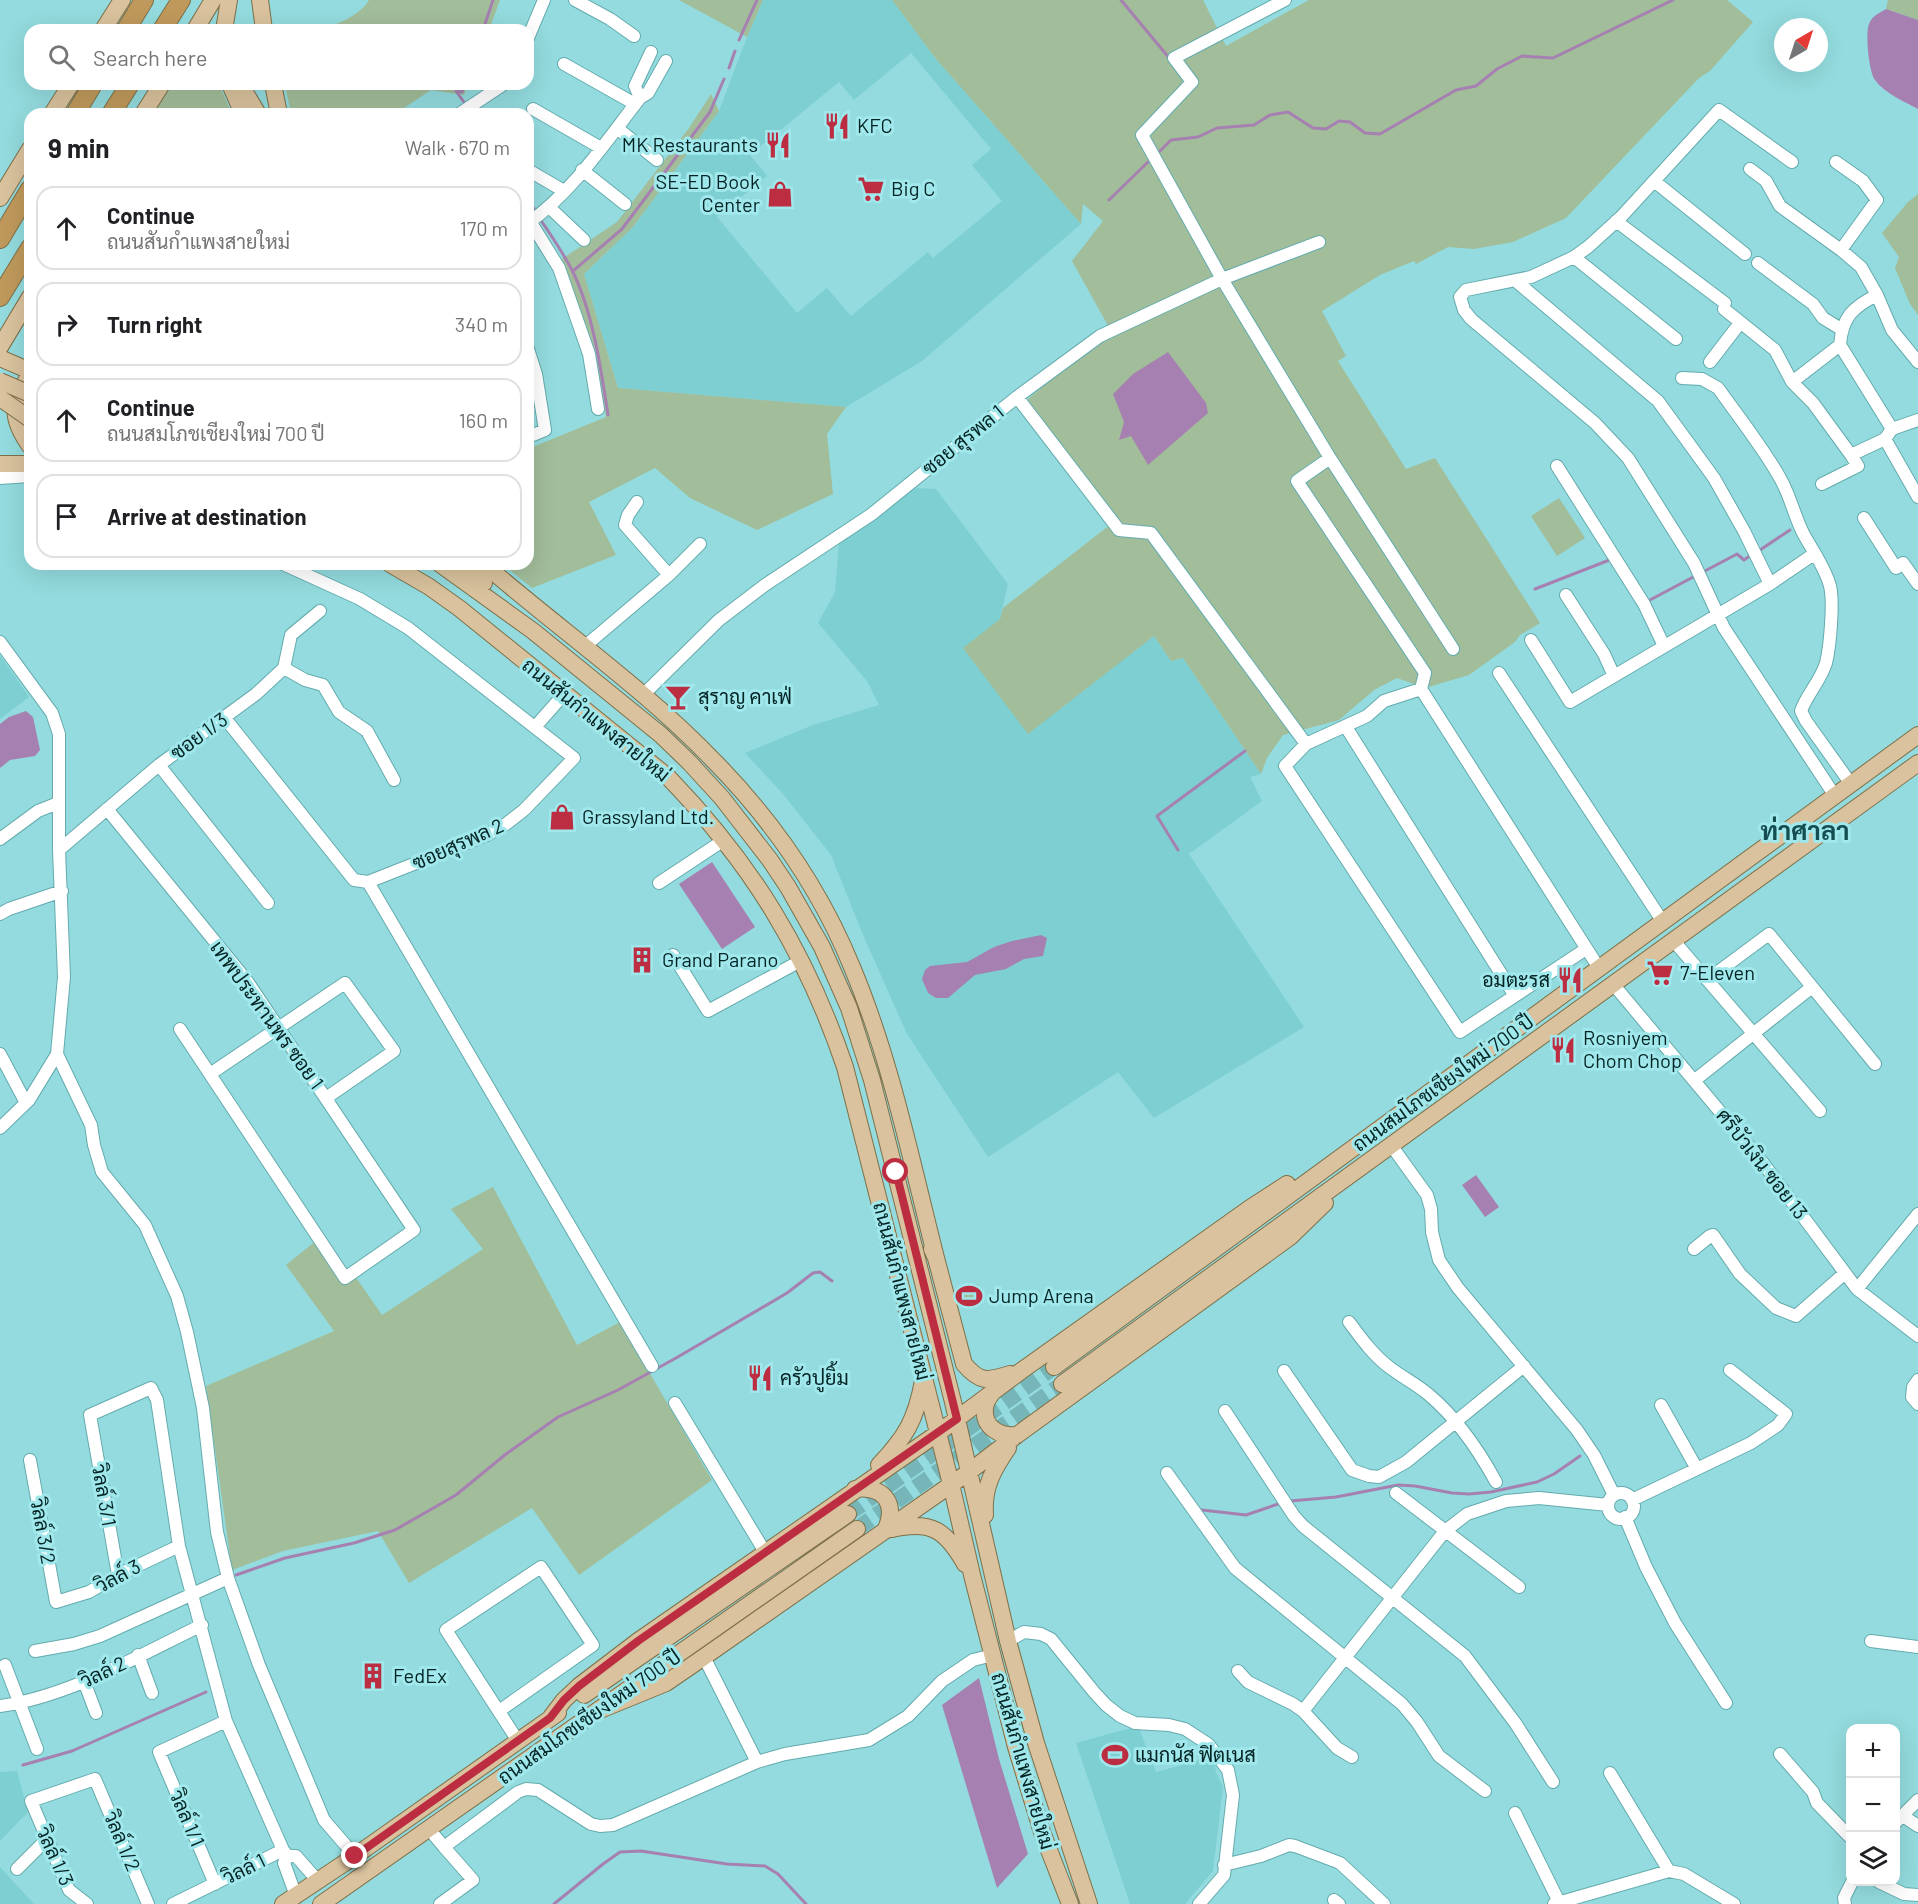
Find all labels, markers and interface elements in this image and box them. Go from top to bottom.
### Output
north arrow [1774,18,1828,72]
search box [24,24,534,90]
icon: search [45,41,78,74]
text: Search here [93,44,207,70]
restaurant icon: KFC [822,111,852,141]
place label: KFC [857,113,893,137]
restaurant icon: MK Restaurants [763,130,793,160]
text: 9 min [48,132,110,163]
place label: MK Restaurants [622,132,758,156]
text: Walk · 670 m [405,135,510,159]
place label: SE-ED Book Center [656,169,760,216]
supermarket icon: Big C [856,174,886,204]
place label: Big C [891,176,935,200]
shop icon: SE-ED Book Center [765,179,795,209]
text: Continue [107,202,195,228]
icon: ahead [50,212,83,245]
text: 170 m [460,216,508,240]
text: ถนนสันกำแพงสายใหม่ [107,229,290,253]
icon: right [50,308,83,341]
text: Turn right [107,311,202,337]
text: 340 m [455,312,508,336]
text: Continue [107,394,195,420]
street label: ซอย สุรพล 1 [917,399,1010,482]
icon: ahead [50,404,83,437]
text: 160 m [459,408,508,432]
text: ถนนสมโภชเชียงใหม่ 700 ปี [107,421,325,445]
icon: arrive [50,500,83,533]
text: Arrive at destination [107,503,306,529]
street label: ถนนสันกำแพงสายใหม่ [518,652,675,786]
bar icon: สุราญ คาเฟ่ [663,682,693,712]
place label: สุราญ คาเฟ่ [698,684,792,711]
street label: ซอย 1/3 [165,706,232,764]
shop icon: Grassyland Ltd. [547,802,577,832]
place label: Grassyland Ltd. [582,804,714,828]
street label: ซอยสุรพล 2 [408,812,508,877]
district label: ท่าศาลา [1760,814,1850,845]
street label: เทพประทานพร ซอย 1 [206,936,330,1093]
building icon: Grand Parano [627,945,657,975]
place label: Grand Parano [662,947,778,971]
supermarket icon: 7-Eleven [1645,958,1675,988]
place label: 7-Eleven [1680,960,1755,984]
restaurant icon: อมตะรส [1555,965,1585,995]
place label: อมตะรส [1482,967,1550,991]
street label: ถนนสมโภชเชียงใหม่ 700 ปี [1347,1009,1537,1156]
place label: Rosniyem Chom Chop [1583,1025,1682,1072]
restaurant icon: Rosniyem Chom Chop [1548,1035,1578,1065]
street label: ศรีบัวเงิน ซอย 13 [1712,1103,1813,1223]
route start [882,1158,908,1184]
street label: ถนนสันกำแพงสายใหม่ [869,1199,937,1382]
sports icon: Jump Arena [954,1281,984,1311]
place label: Jump Arena [989,1283,1094,1307]
place label: ครัวปูยิ้ม [780,1361,849,1393]
restaurant icon: ครัวปูยิ้ม [745,1363,775,1393]
street label: วิลล์ 3/1 [88,1461,123,1528]
street label: วิลล์ 3/2 [26,1495,63,1566]
street label: วิลล์ 3 [89,1552,144,1597]
street label: ถนนสมโภชเชียงใหม่ 700 ปี [492,1644,684,1788]
street label: วิลล์ 2 [74,1649,129,1693]
building icon: FedEx [358,1661,388,1691]
place label: FedEx [393,1663,447,1687]
street label: ถนนสันกำแพงสายใหม่ [987,1669,1061,1852]
map controls [1846,1724,1900,1886]
button: + [1846,1724,1900,1778]
sports icon: แมกนัส ฟิตเนส [1100,1740,1130,1770]
place label: แมกนัส ฟิตเนส [1135,1742,1256,1766]
button: − [1846,1778,1900,1832]
street label: วิลล์ 1/1 [165,1784,212,1850]
street label: วิลล์ 1/2 [99,1806,147,1874]
street label: วิลล์ 1/3 [32,1821,81,1889]
button: layers [1846,1832,1900,1886]
route end [341,1842,367,1868]
street label: วิลล์ 1 [217,1847,269,1889]

